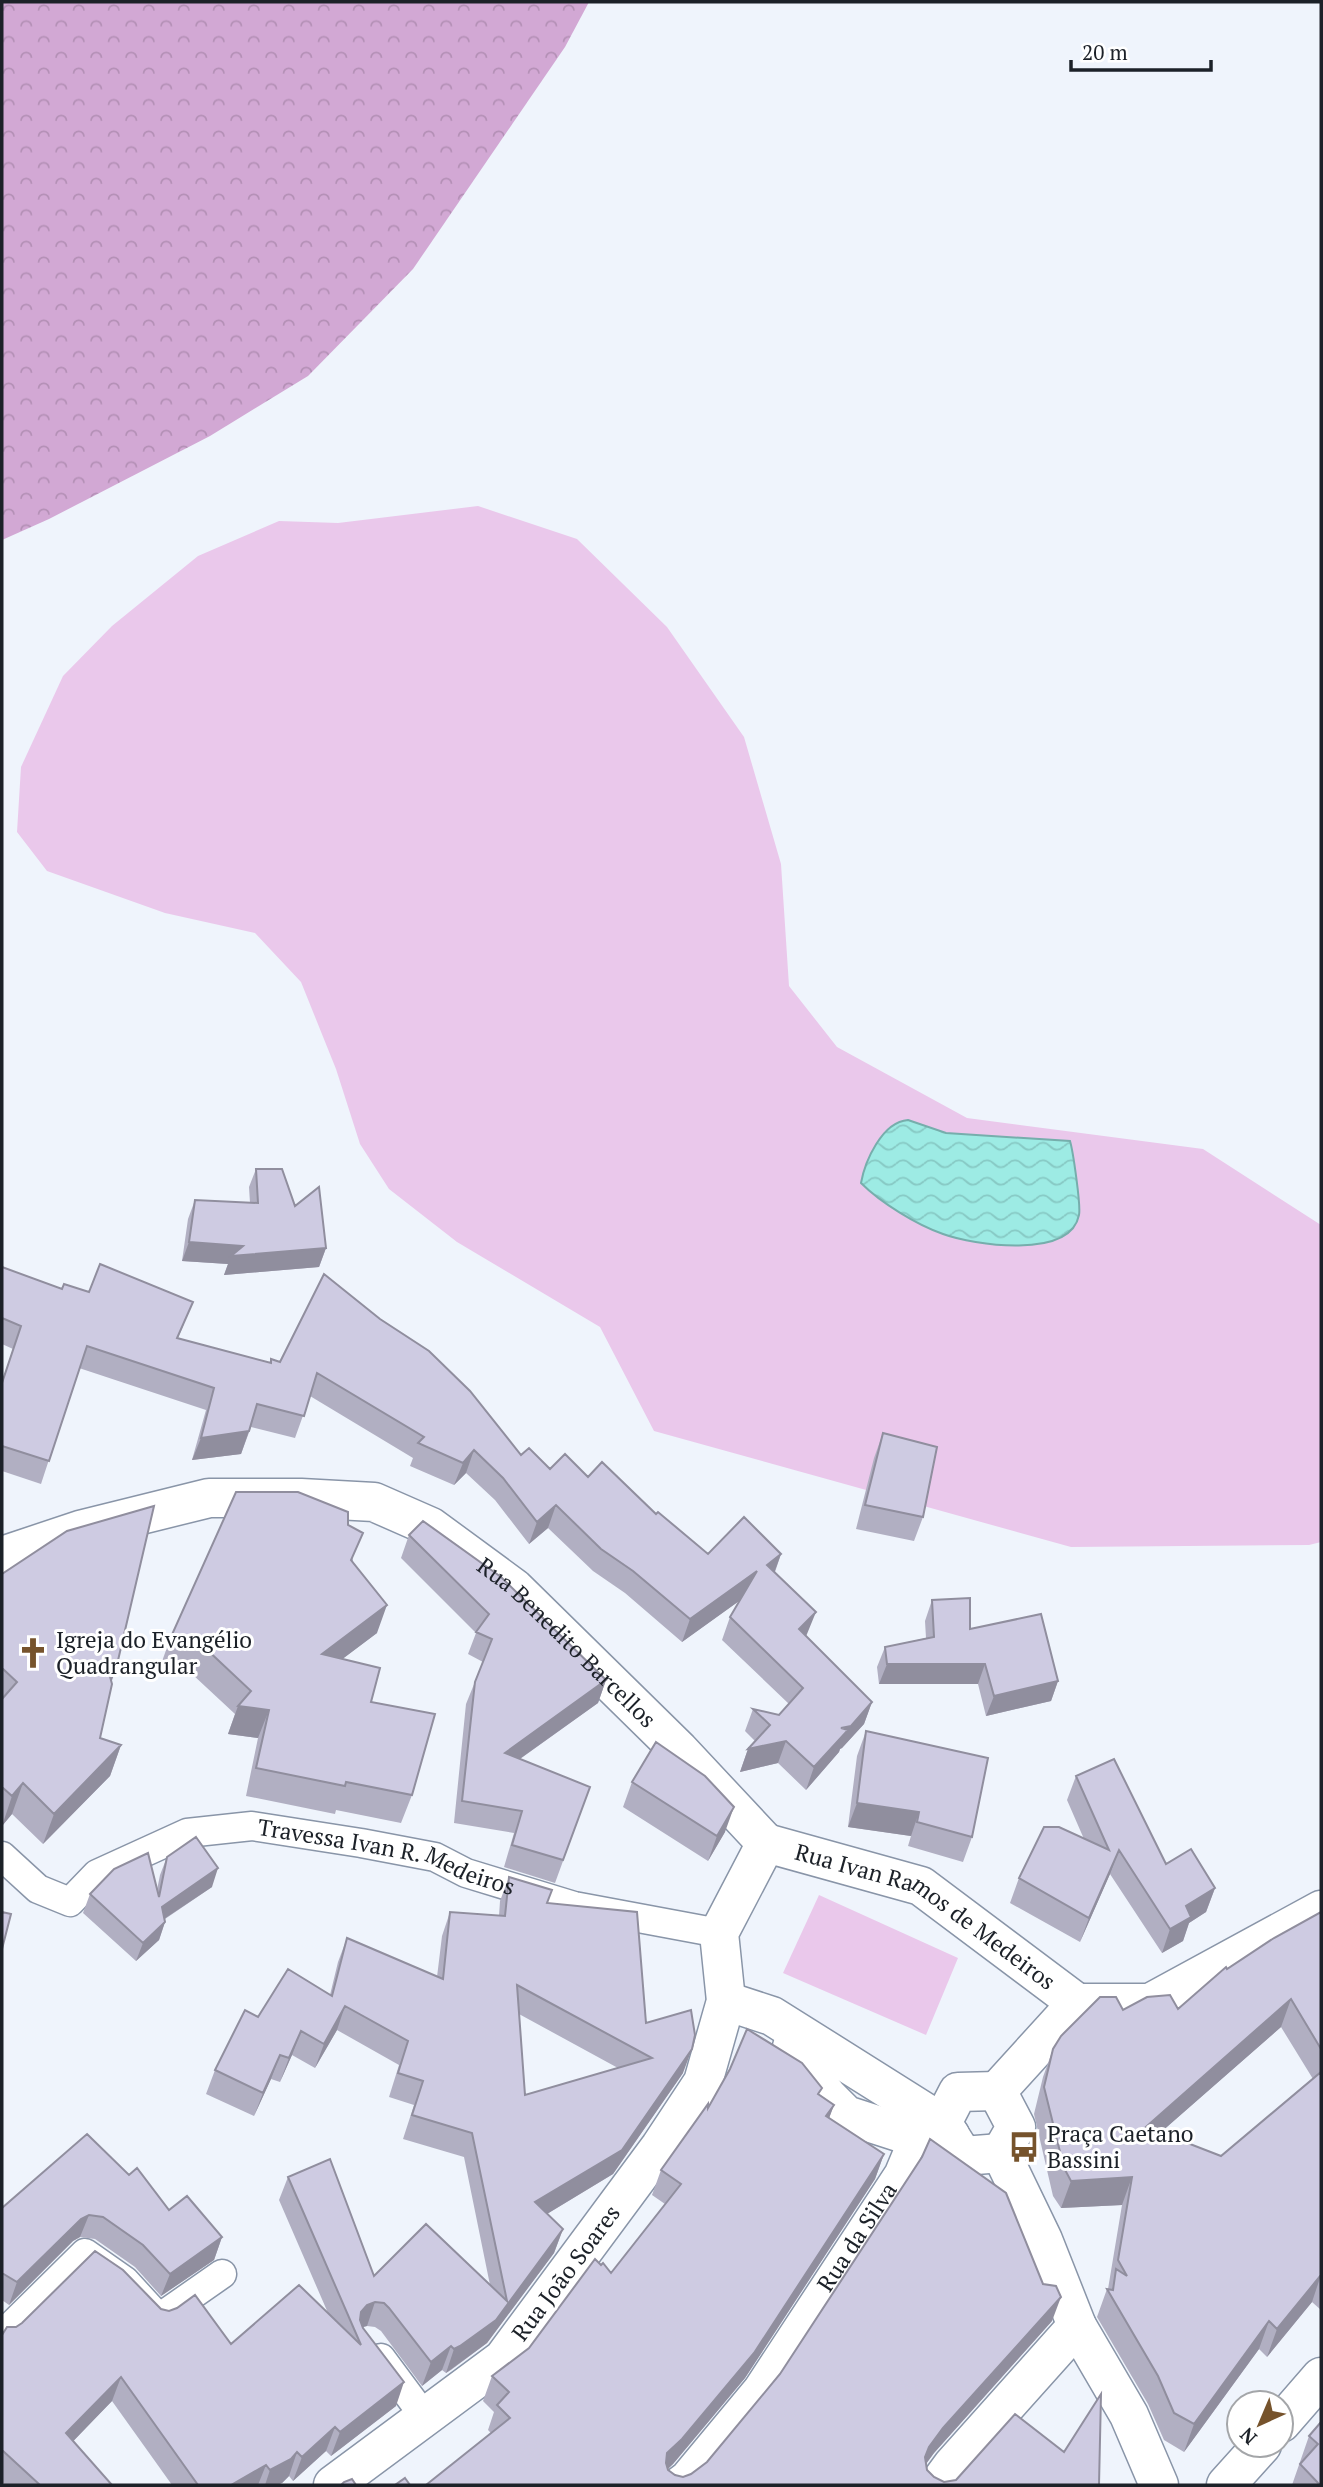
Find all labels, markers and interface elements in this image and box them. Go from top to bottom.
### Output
scale bar [1071,28,1211,72]
text: 20 m [1082,38,1128,66]
street label: Rua Benedito Barcellos [471,1550,663,1734]
place label: Igreja do Evangélio Quadrangular [56,1624,252,1681]
church icon: Igreja do Evangélio Quadrangular [16,1636,50,1670]
street label: Travessa Ivan R. Medeiros [256,1811,519,1902]
street label: Rua Ivan Ramos de Medeiros [792,1836,1062,1997]
place label: Praça Caetano Bassini [1047,2118,1194,2175]
bus stop icon: Praça Caetano Bassini [1007,2130,1041,2164]
street label: Rua da Silva [810,2176,904,2297]
street label: Rua João Soares [504,2198,627,2347]
north arrow [1225,2389,1295,2459]
text: N [1234,2422,1262,2451]

